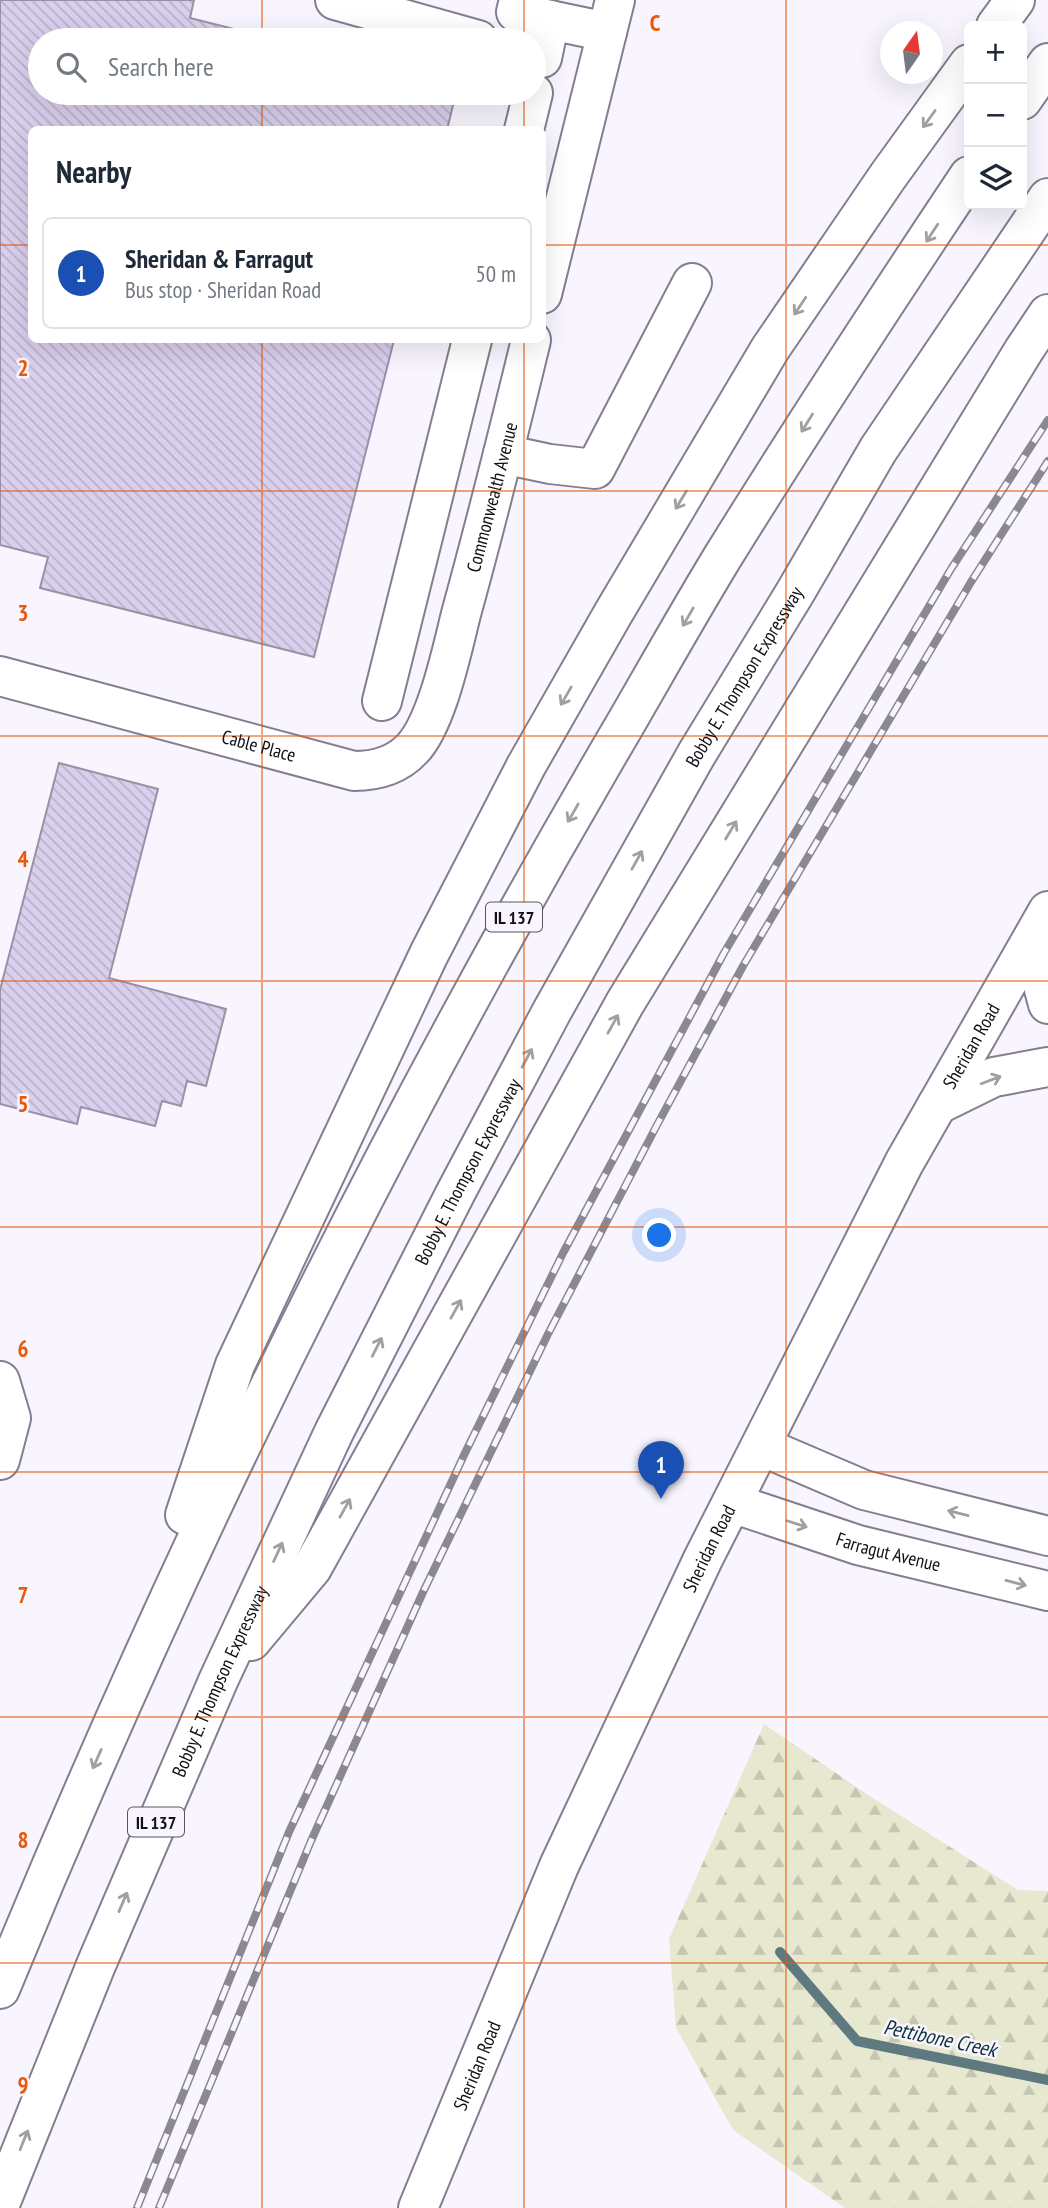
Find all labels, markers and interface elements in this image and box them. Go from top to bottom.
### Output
text: C [650,8,661,37]
north arrow [880,21,943,84]
map controls [964,21,1027,210]
button: + [964,21,1027,84]
search box [28,28,546,105]
icon: search [52,48,90,86]
text: Search here [108,50,214,83]
button: − [964,84,1027,147]
one-way arrow [922,109,936,128]
button: layers [964,147,1027,210]
text: Nearby [56,152,131,191]
one-way arrow [924,222,938,242]
text: Sheridan & Farragut [125,242,313,275]
text: 1 [76,259,87,288]
text: 50 m [475,259,516,288]
text: Bus stop · Sheridan Road [125,275,321,304]
one-way arrow [793,296,807,315]
text: 2 [18,353,29,382]
one-way arrow [800,413,815,432]
street label: Commonwealth Avenue [461,419,522,575]
one-way arrow [673,489,687,509]
street label: Bobby E. Thompson Expressway [680,581,808,771]
text: 3 [18,598,29,627]
one-way arrow [681,606,695,626]
one-way arrow [559,685,572,706]
street label: Cable Place [219,724,299,767]
one-way arrow [566,802,579,823]
one-way arrow [724,820,738,840]
text: 4 [18,844,29,873]
one-way arrow [630,850,644,870]
road number: IL 137 [486,902,542,932]
street label: Sheridan Road [937,999,1005,1093]
one-way arrow [606,1015,620,1035]
one-way arrow [520,1049,534,1069]
one-way arrow [979,1073,1001,1085]
street label: Bobby E. Thompson Expressway [409,1074,526,1269]
text: 5 [18,1089,29,1118]
your location [642,1218,676,1252]
one-way arrow [450,1299,463,1320]
text: 6 [18,1334,29,1363]
one-way arrow [370,1337,384,1358]
pin: 1 [638,1441,684,1499]
one-way arrow [339,1498,352,1519]
street label: Sheridan Road [677,1501,740,1596]
one-way arrow [947,1506,970,1519]
one-way arrow [785,1519,807,1532]
street label: Farragut Avenue [833,1527,943,1577]
one-way arrow [272,1542,285,1563]
one-way arrow [1004,1577,1027,1591]
text: 7 [18,1580,29,1609]
street label: Bobby E. Thompson Expressway [166,1581,273,1780]
one-way arrow [90,1748,103,1769]
road number: IL 137 [128,1808,184,1836]
text: 8 [18,1825,29,1854]
one-way arrow [117,1891,130,1913]
water label: Pettibone Creek [881,2013,1002,2064]
street label: Sheridan Road [448,2017,506,2114]
text: 9 [18,2070,29,2099]
one-way arrow [19,2129,32,2151]

